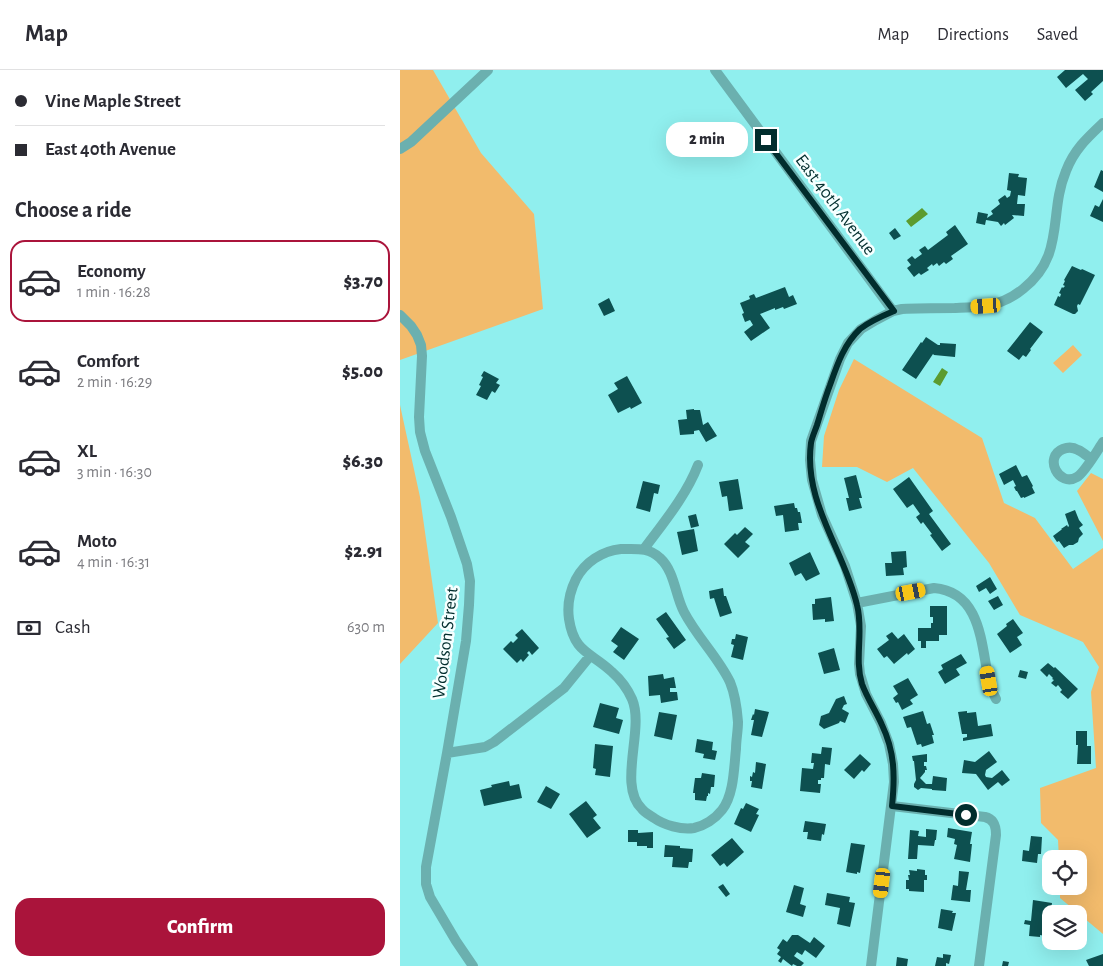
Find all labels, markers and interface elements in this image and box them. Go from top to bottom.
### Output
text: Map [25,22,68,46]
text: Map [878,26,909,44]
text: Directions [937,26,1009,44]
text: Saved [1037,26,1078,44]
text: Vine Maple Street [45,92,181,111]
callout: 2 min [666,122,748,158]
route end [755,129,777,151]
text: 2 min [689,131,725,147]
text: East 40th Avenue [45,140,176,159]
street label: East 40th Avenue [791,151,879,259]
text: Choose a ride [15,199,131,221]
icon: car [17,259,62,304]
text: Economy [77,262,146,281]
text: $3.70 [343,272,383,291]
text: 1 min · 16:28 [77,284,151,300]
car [970,297,1001,315]
icon: car [17,349,62,394]
text: Comfort [77,352,139,371]
text: $5.00 [342,362,383,381]
text: 2 min · 16:29 [77,374,152,390]
icon: car [17,439,62,484]
text: XL [77,442,97,461]
text: $6.30 [342,452,383,471]
text: 3 min · 16:30 [77,464,152,480]
icon: car [17,529,62,574]
text: Moto [77,532,117,551]
text: $2.91 [345,542,383,561]
text: 4 min · 16:31 [77,554,150,570]
car [894,582,927,602]
street label: Woodson Street [430,586,462,700]
icon: cash [15,614,43,642]
text: Cash [55,618,91,637]
text: 630 m [347,619,385,635]
car [979,665,998,697]
route start [955,804,977,826]
map controls [1042,850,1087,950]
button: locate [1042,850,1087,895]
car [872,867,891,899]
button: Confirm [15,898,385,956]
button: layers [1042,905,1087,950]

